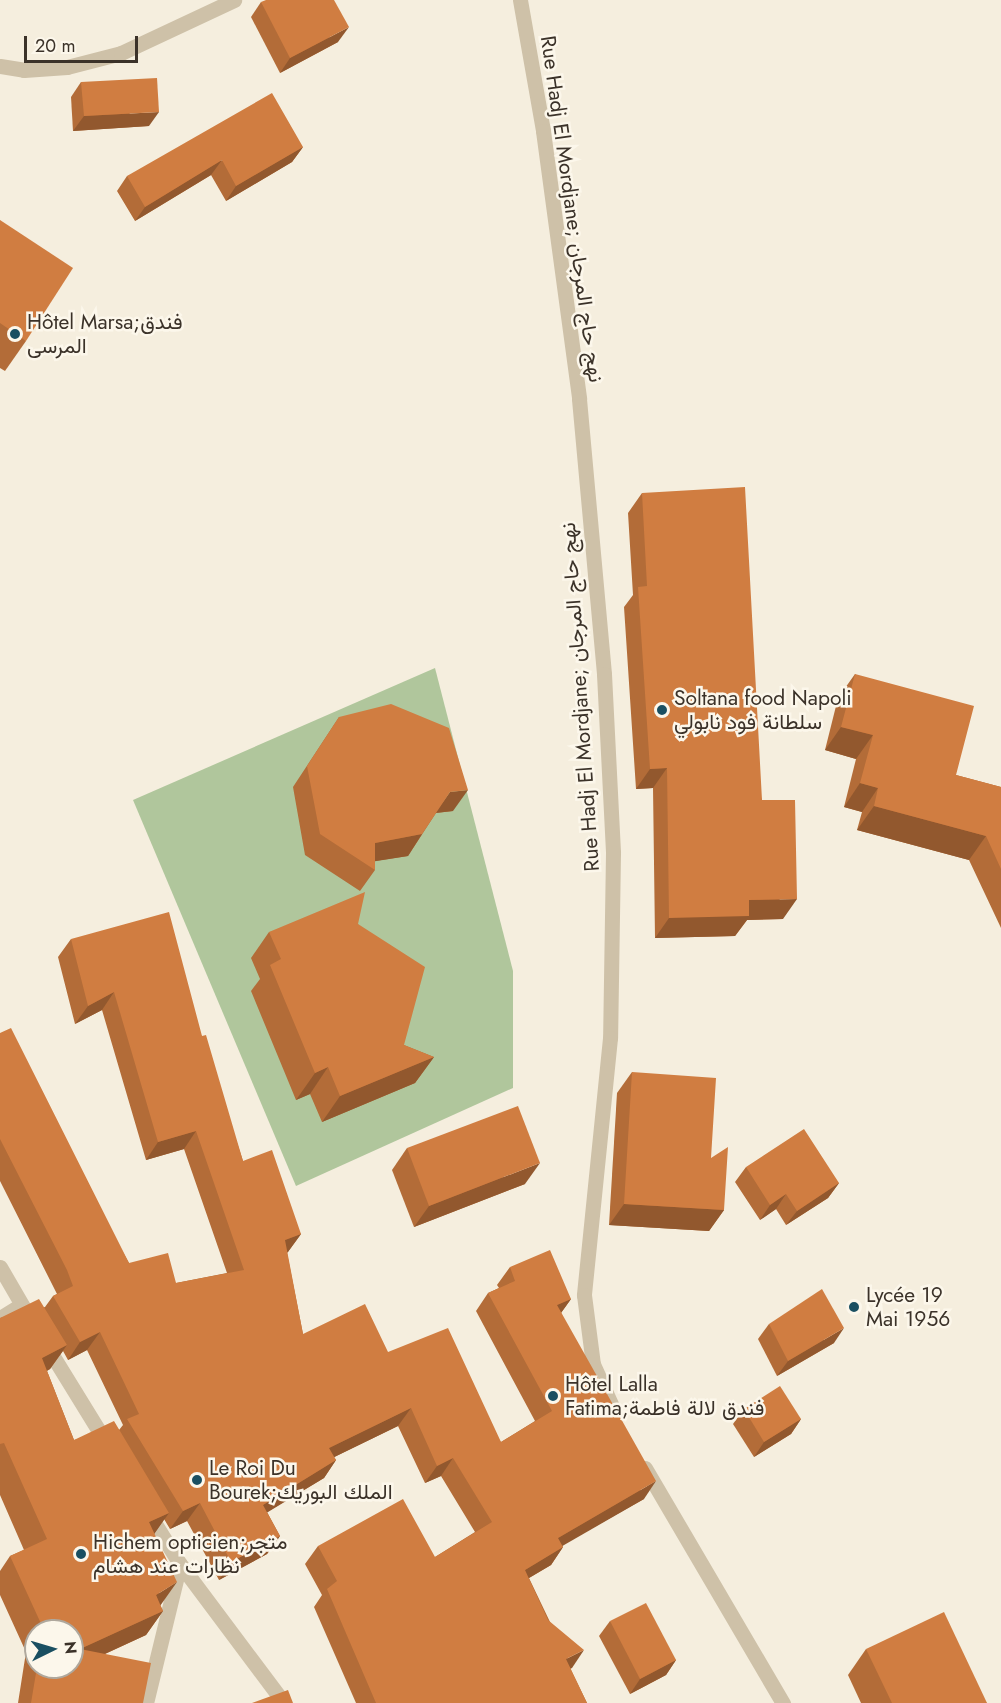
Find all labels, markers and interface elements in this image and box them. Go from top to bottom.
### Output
scale bar [27,24,141,62]
text: 20 m [35,33,75,59]
street label: Rue Hadj El Mordjane; نهج حاج المرجان [535,34,609,384]
place label: Hôtel Marsa;فندق المرسى [27,309,183,359]
marker: Hôtel Marsa;فندق المرسى [8,327,22,341]
street label: Rue Hadj El Mordjane; نهج حاج المرجان [555,522,605,872]
place label: Soltana food Napoli سلطانة فود نابولي [674,685,852,735]
marker: Soltana food Napoli سلطانة فود نابولي [655,703,669,717]
place label: Lycée 19 Mai 1956 [866,1282,950,1332]
marker: Lycée 19 Mai 1956 [847,1300,861,1314]
place label: Hôtel Lalla Fatima;فندق لالة فاطمة [565,1371,764,1421]
marker: Hôtel Lalla Fatima;فندق لالة فاطمة [546,1389,560,1403]
place label: Le Roi Du Bourek;الملك البوريك [209,1455,392,1505]
marker: Le Roi Du Bourek;الملك البوريك [190,1473,204,1487]
place label: Hichem opticien;متجر نظارات عند هشام [93,1529,287,1579]
marker: Hichem opticien;متجر نظارات عند هشام [74,1547,88,1561]
north arrow [24,1619,84,1679]
text: N [58,1640,82,1655]

